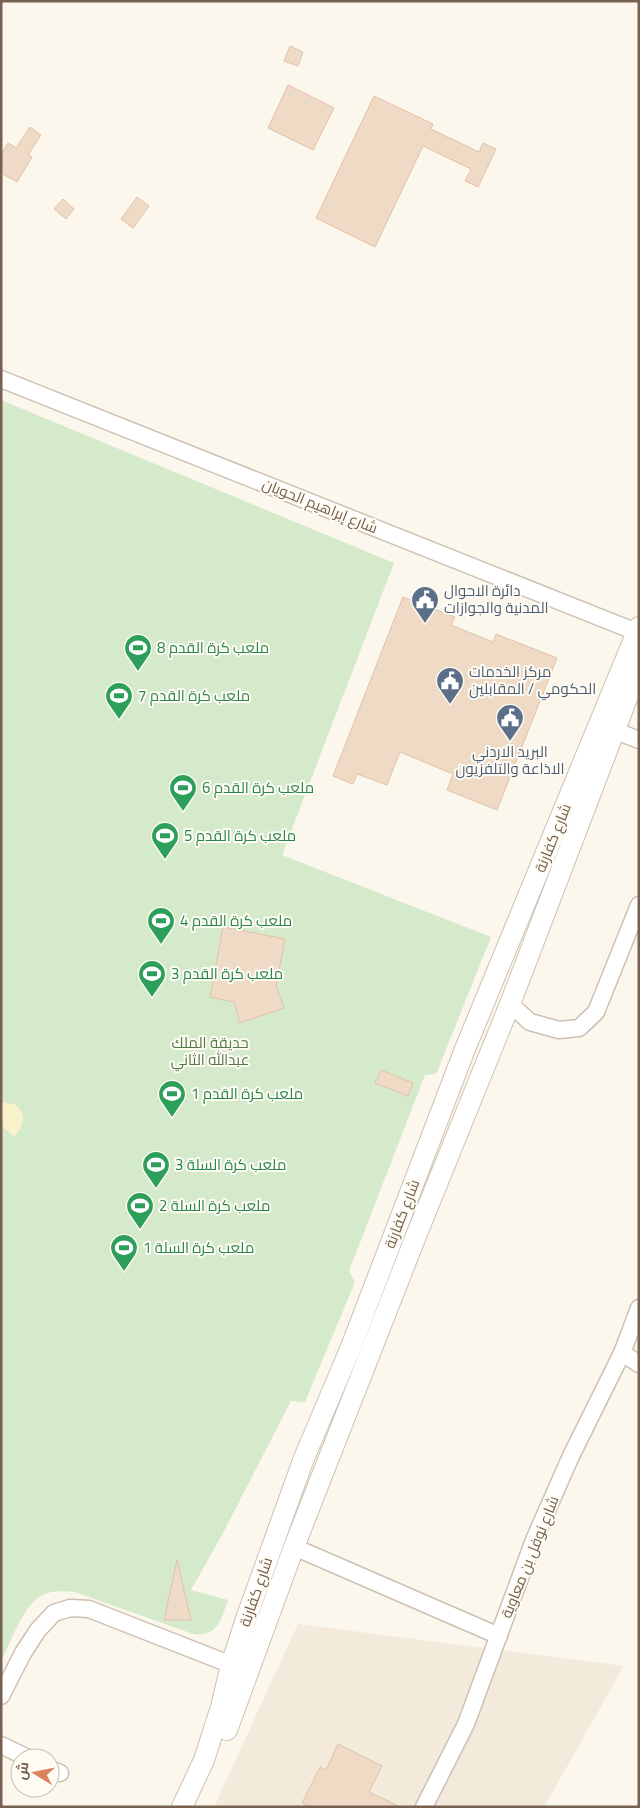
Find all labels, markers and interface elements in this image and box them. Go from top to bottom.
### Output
street label: شارع إبراهيم الحويان [259,472,381,539]
place label: دائرة الاحوال المدنية والجوازات [444,579,549,619]
public building icon: دائرة الاحوال المدنية والجوازات [410,585,440,624]
sports icon: ملعب كرة القدم 8 [123,633,153,672]
place label: ملعب كرة القدم 8 [157,636,269,659]
place label: مركز الخدمات الحكومي / المقابلين [469,660,596,701]
public building icon: مركز الخدمات الحكومي / المقابلين [435,666,465,705]
sports icon: ملعب كرة القدم 7 [104,681,134,720]
place label: ملعب كرة القدم 7 [138,684,250,707]
public building icon: البريد الاردني الاذاعة والتلفزيون [495,703,525,742]
place label: البريد الاردني الاذاعة والتلفزيون [455,740,565,780]
sports icon: ملعب كرة القدم 6 [168,773,198,812]
place label: ملعب كرة القدم 6 [202,776,314,799]
street label: شارع كفارنة [528,800,577,876]
sports icon: ملعب كرة القدم 5 [150,821,180,860]
place label: ملعب كرة القدم 5 [184,824,296,847]
sports icon: ملعب كرة القدم 4 [146,906,176,945]
place label: ملعب كرة القدم 4 [180,909,292,932]
sports icon: ملعب كرة القدم 3 [137,959,167,998]
place label: ملعب كرة القدم 3 [171,962,283,985]
park label: حديقة الملك عبدالله الثاني [171,1031,249,1072]
sports icon: ملعب كرة القدم 1 [157,1079,187,1118]
place label: ملعب كرة القدم 1 [191,1082,303,1105]
sports icon: ملعب كرة السلة 3 [141,1150,171,1189]
place label: ملعب كرة السلة 3 [175,1153,286,1176]
street label: شارع كفارنة [378,1176,425,1252]
sports icon: ملعب كرة السلة 2 [125,1191,155,1230]
place label: ملعب كرة السلة 2 [159,1194,270,1217]
sports icon: ملعب كرة السلة 1 [109,1233,139,1272]
place label: ملعب كرة السلة 1 [143,1236,254,1259]
street label: شارع نوفل بن معاوية [494,1492,565,1621]
street label: شارع كفارنة [233,1554,278,1630]
north arrow [10,1748,60,1798]
text: ش [10,1760,34,1781]

